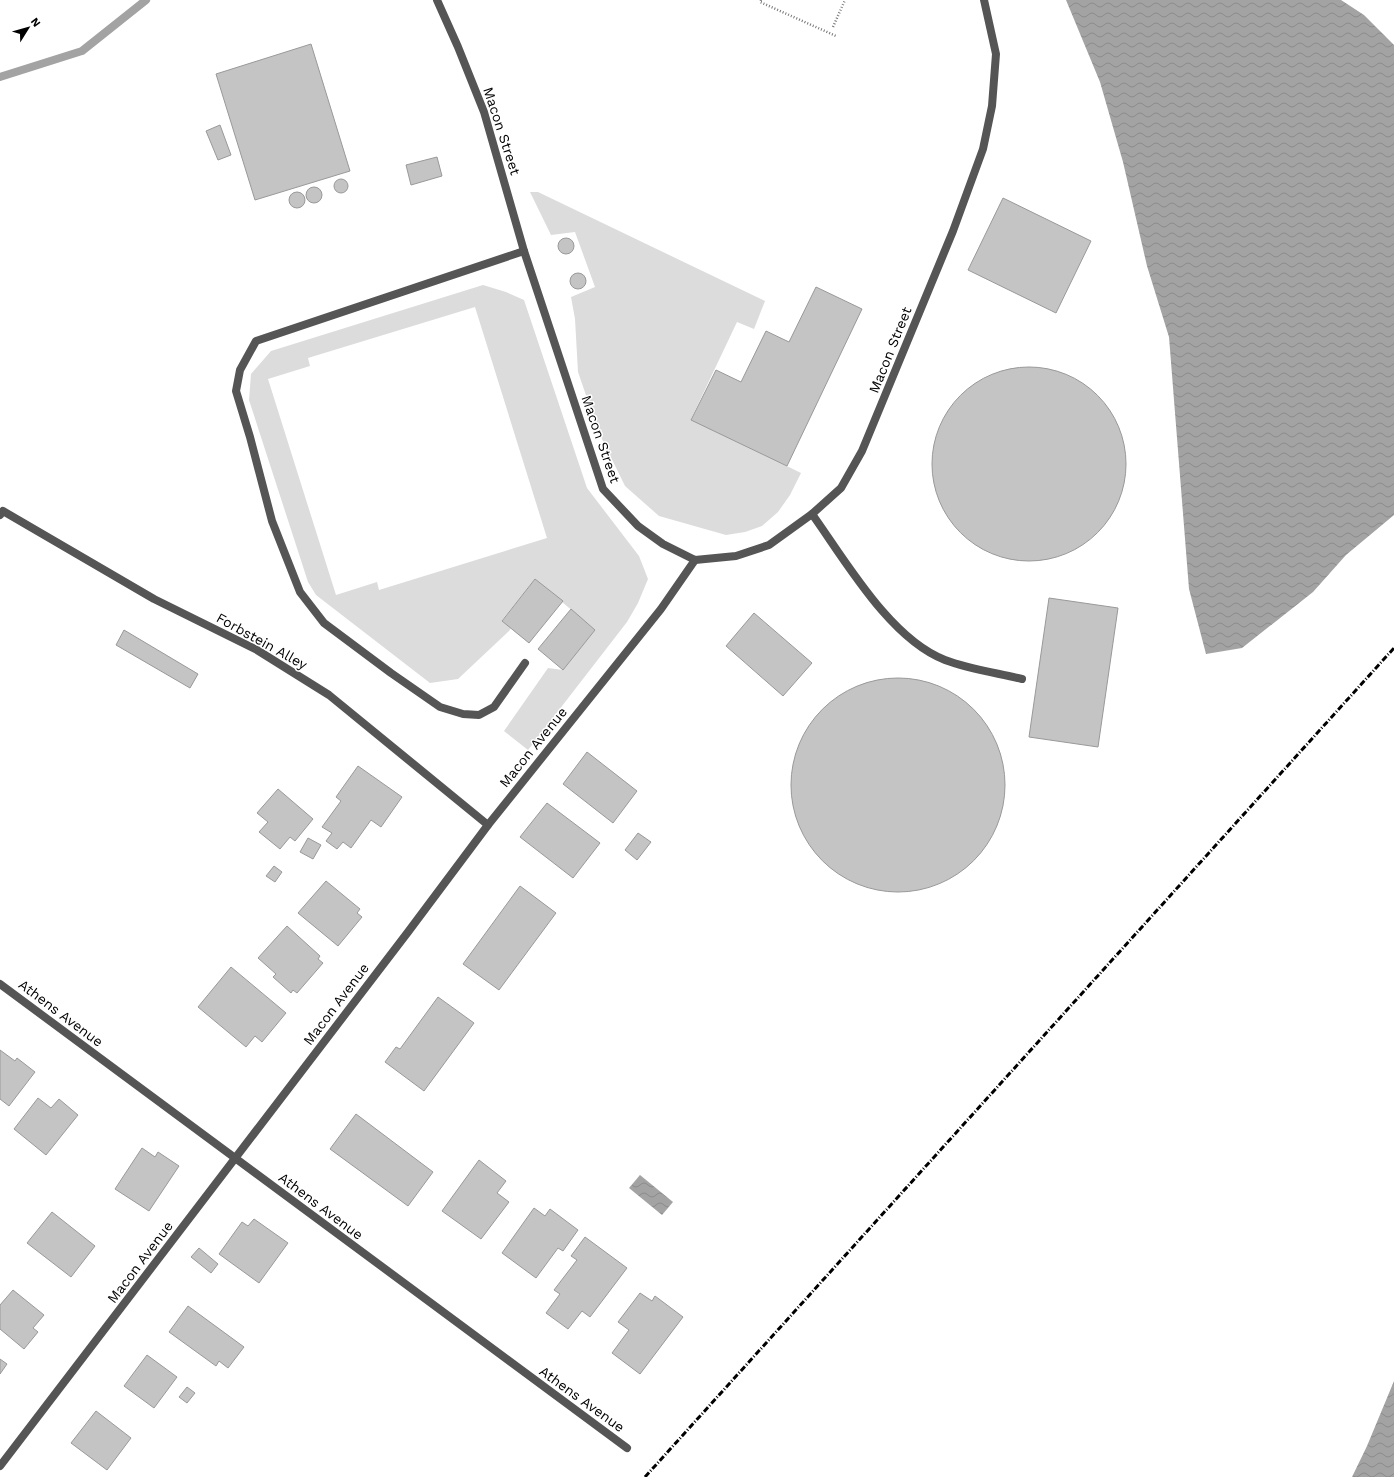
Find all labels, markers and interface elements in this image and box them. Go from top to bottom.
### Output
north arrow [8,8,48,48]
text: N [28,15,43,29]
street label: Macon Street [480,85,524,177]
street label: Macon Street [865,304,915,395]
street label: Macon Street [579,393,624,485]
street label: Forbstein Alley [214,609,311,673]
street label: Macon Avenue [496,704,570,790]
street label: Macon Avenue [300,960,372,1048]
street label: Athens Avenue [16,976,106,1050]
street label: Athens Avenue [276,1169,366,1243]
street label: Macon Avenue [104,1218,176,1306]
street label: Athens Avenue [536,1363,628,1435]

